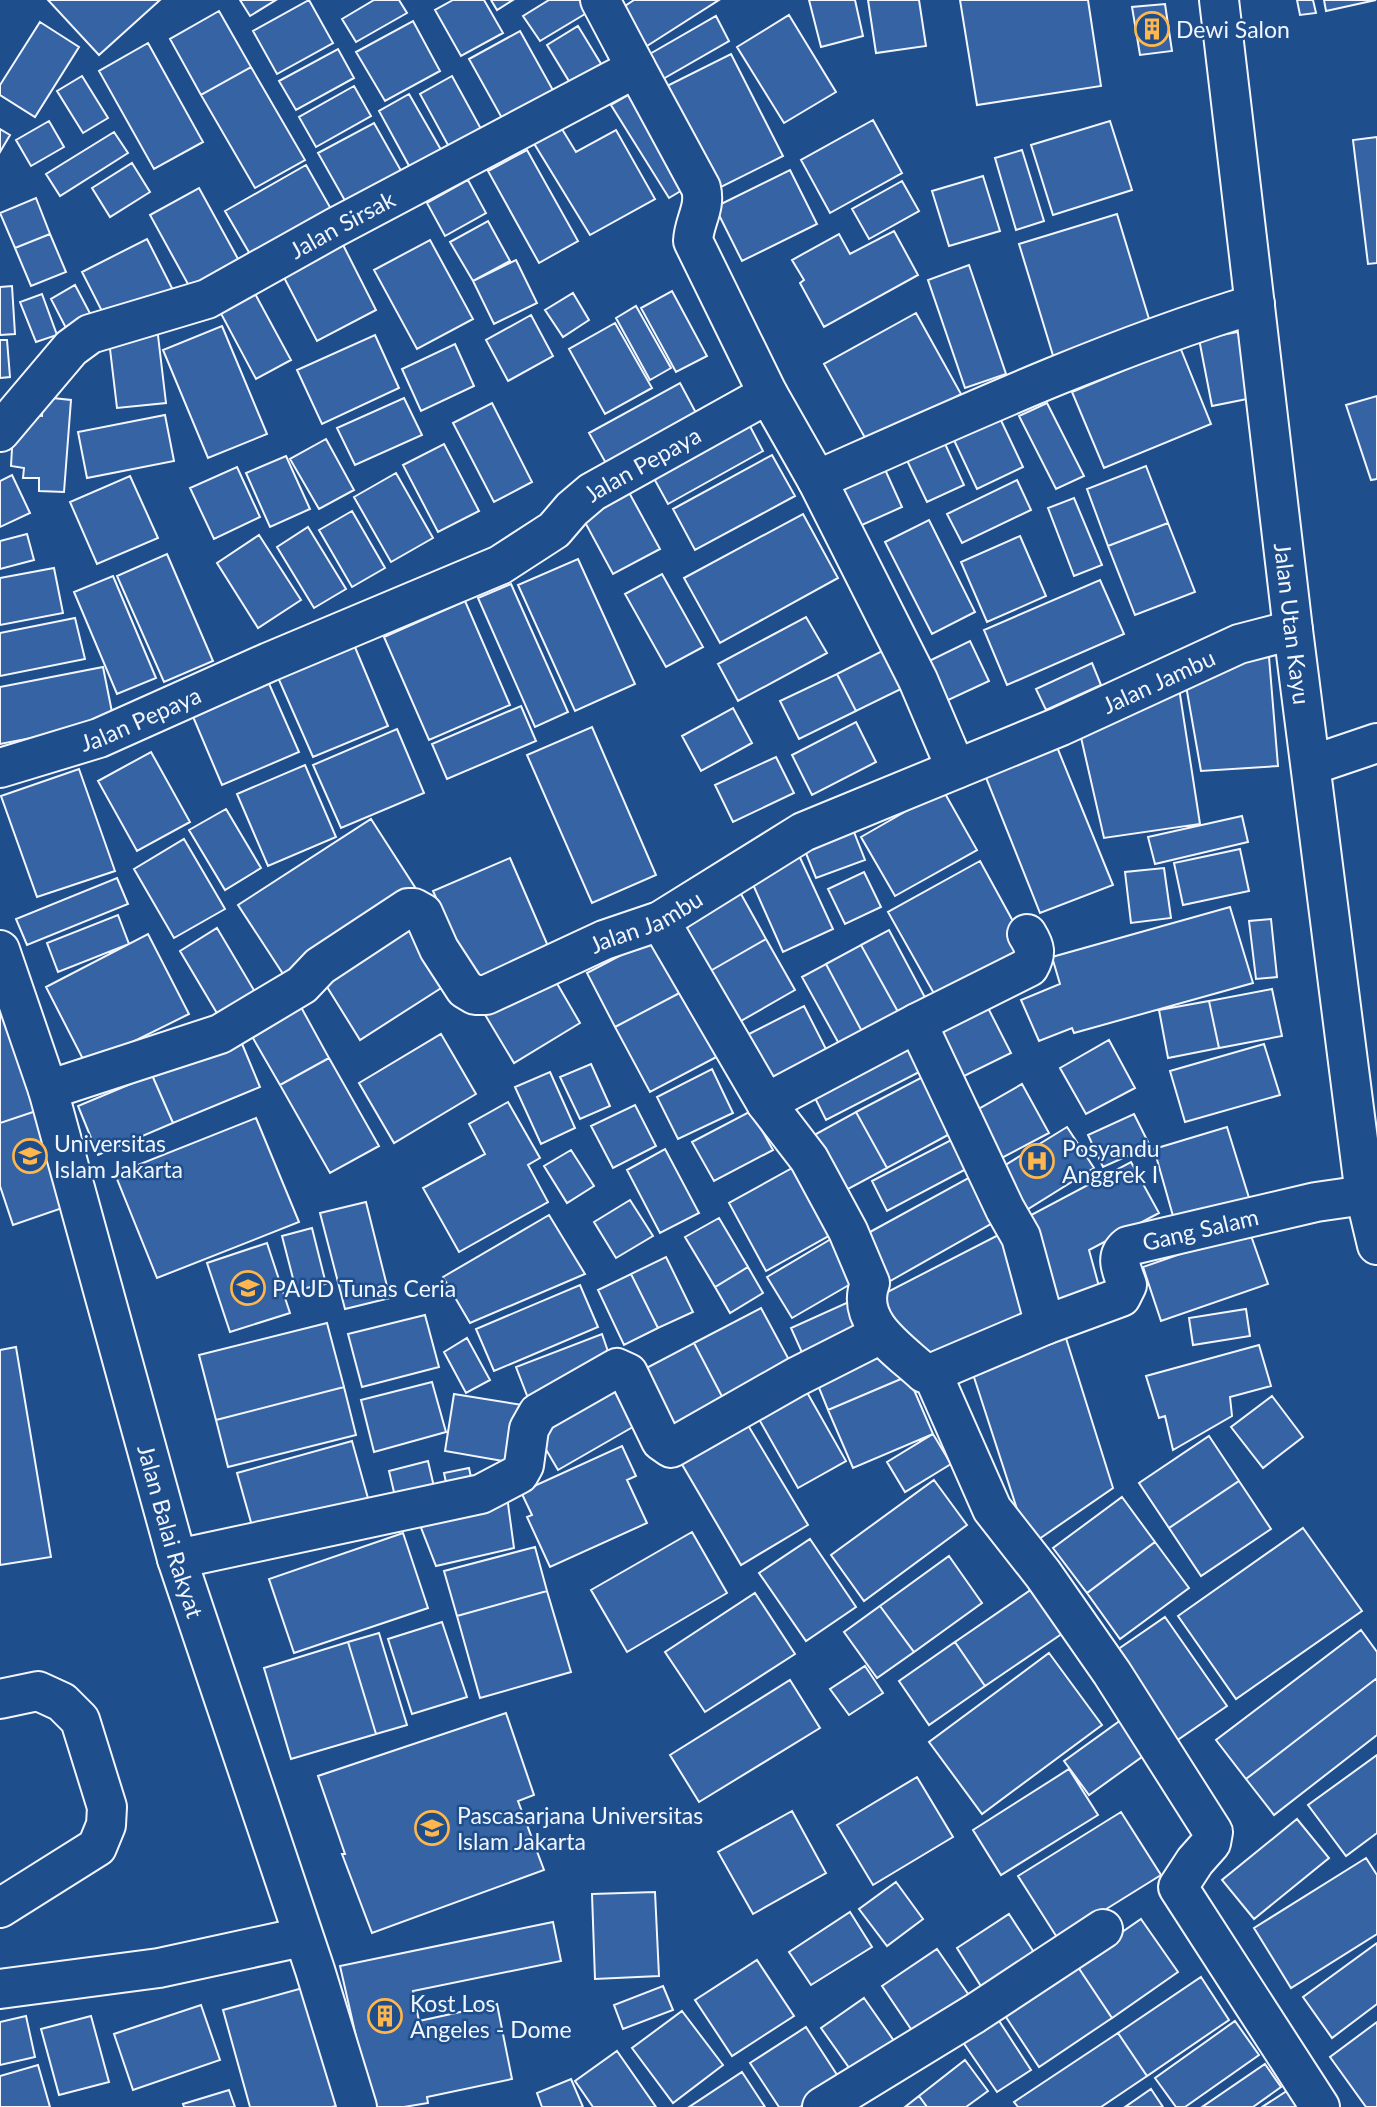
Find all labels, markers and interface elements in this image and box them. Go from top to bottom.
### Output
building icon: Dewi Salon [1133,10,1171,48]
place label: Dewi Salon [1176,15,1290,43]
street label: Jalan Sirsak [284,184,400,264]
street label: Jalan Pepaya [578,420,705,507]
street label: Jalan Utan Kayu [1269,541,1316,706]
street label: Jalan Jambu [1098,643,1219,719]
street label: Jalan Pepaya [77,680,205,757]
street label: Jalan Jambu [585,884,707,959]
place label: Universitas Islam Jakarta [54,1129,183,1183]
place label: Posyandu Anggrek I [1062,1134,1160,1188]
school or university icon: Universitas Islam Jakarta [11,1137,49,1175]
hospital icon: Posyandu Anggrek I [1018,1142,1056,1180]
street label: Gang Salam [1139,1202,1261,1256]
school or university icon: PAUD Tunas Ceria [229,1269,267,1307]
place label: PAUD Tunas Ceria [272,1274,456,1302]
street label: Jalan Balai Rakyat [132,1441,210,1622]
place label: Pascasarjana Universitas Islam Jakarta [457,1801,703,1855]
school or university icon: Pascasarjana Universitas Islam Jakarta [413,1809,451,1847]
place label: Kost Los Angeles - Dome [410,1989,572,2043]
building icon: Kost Los Angeles - Dome [366,1997,404,2035]

